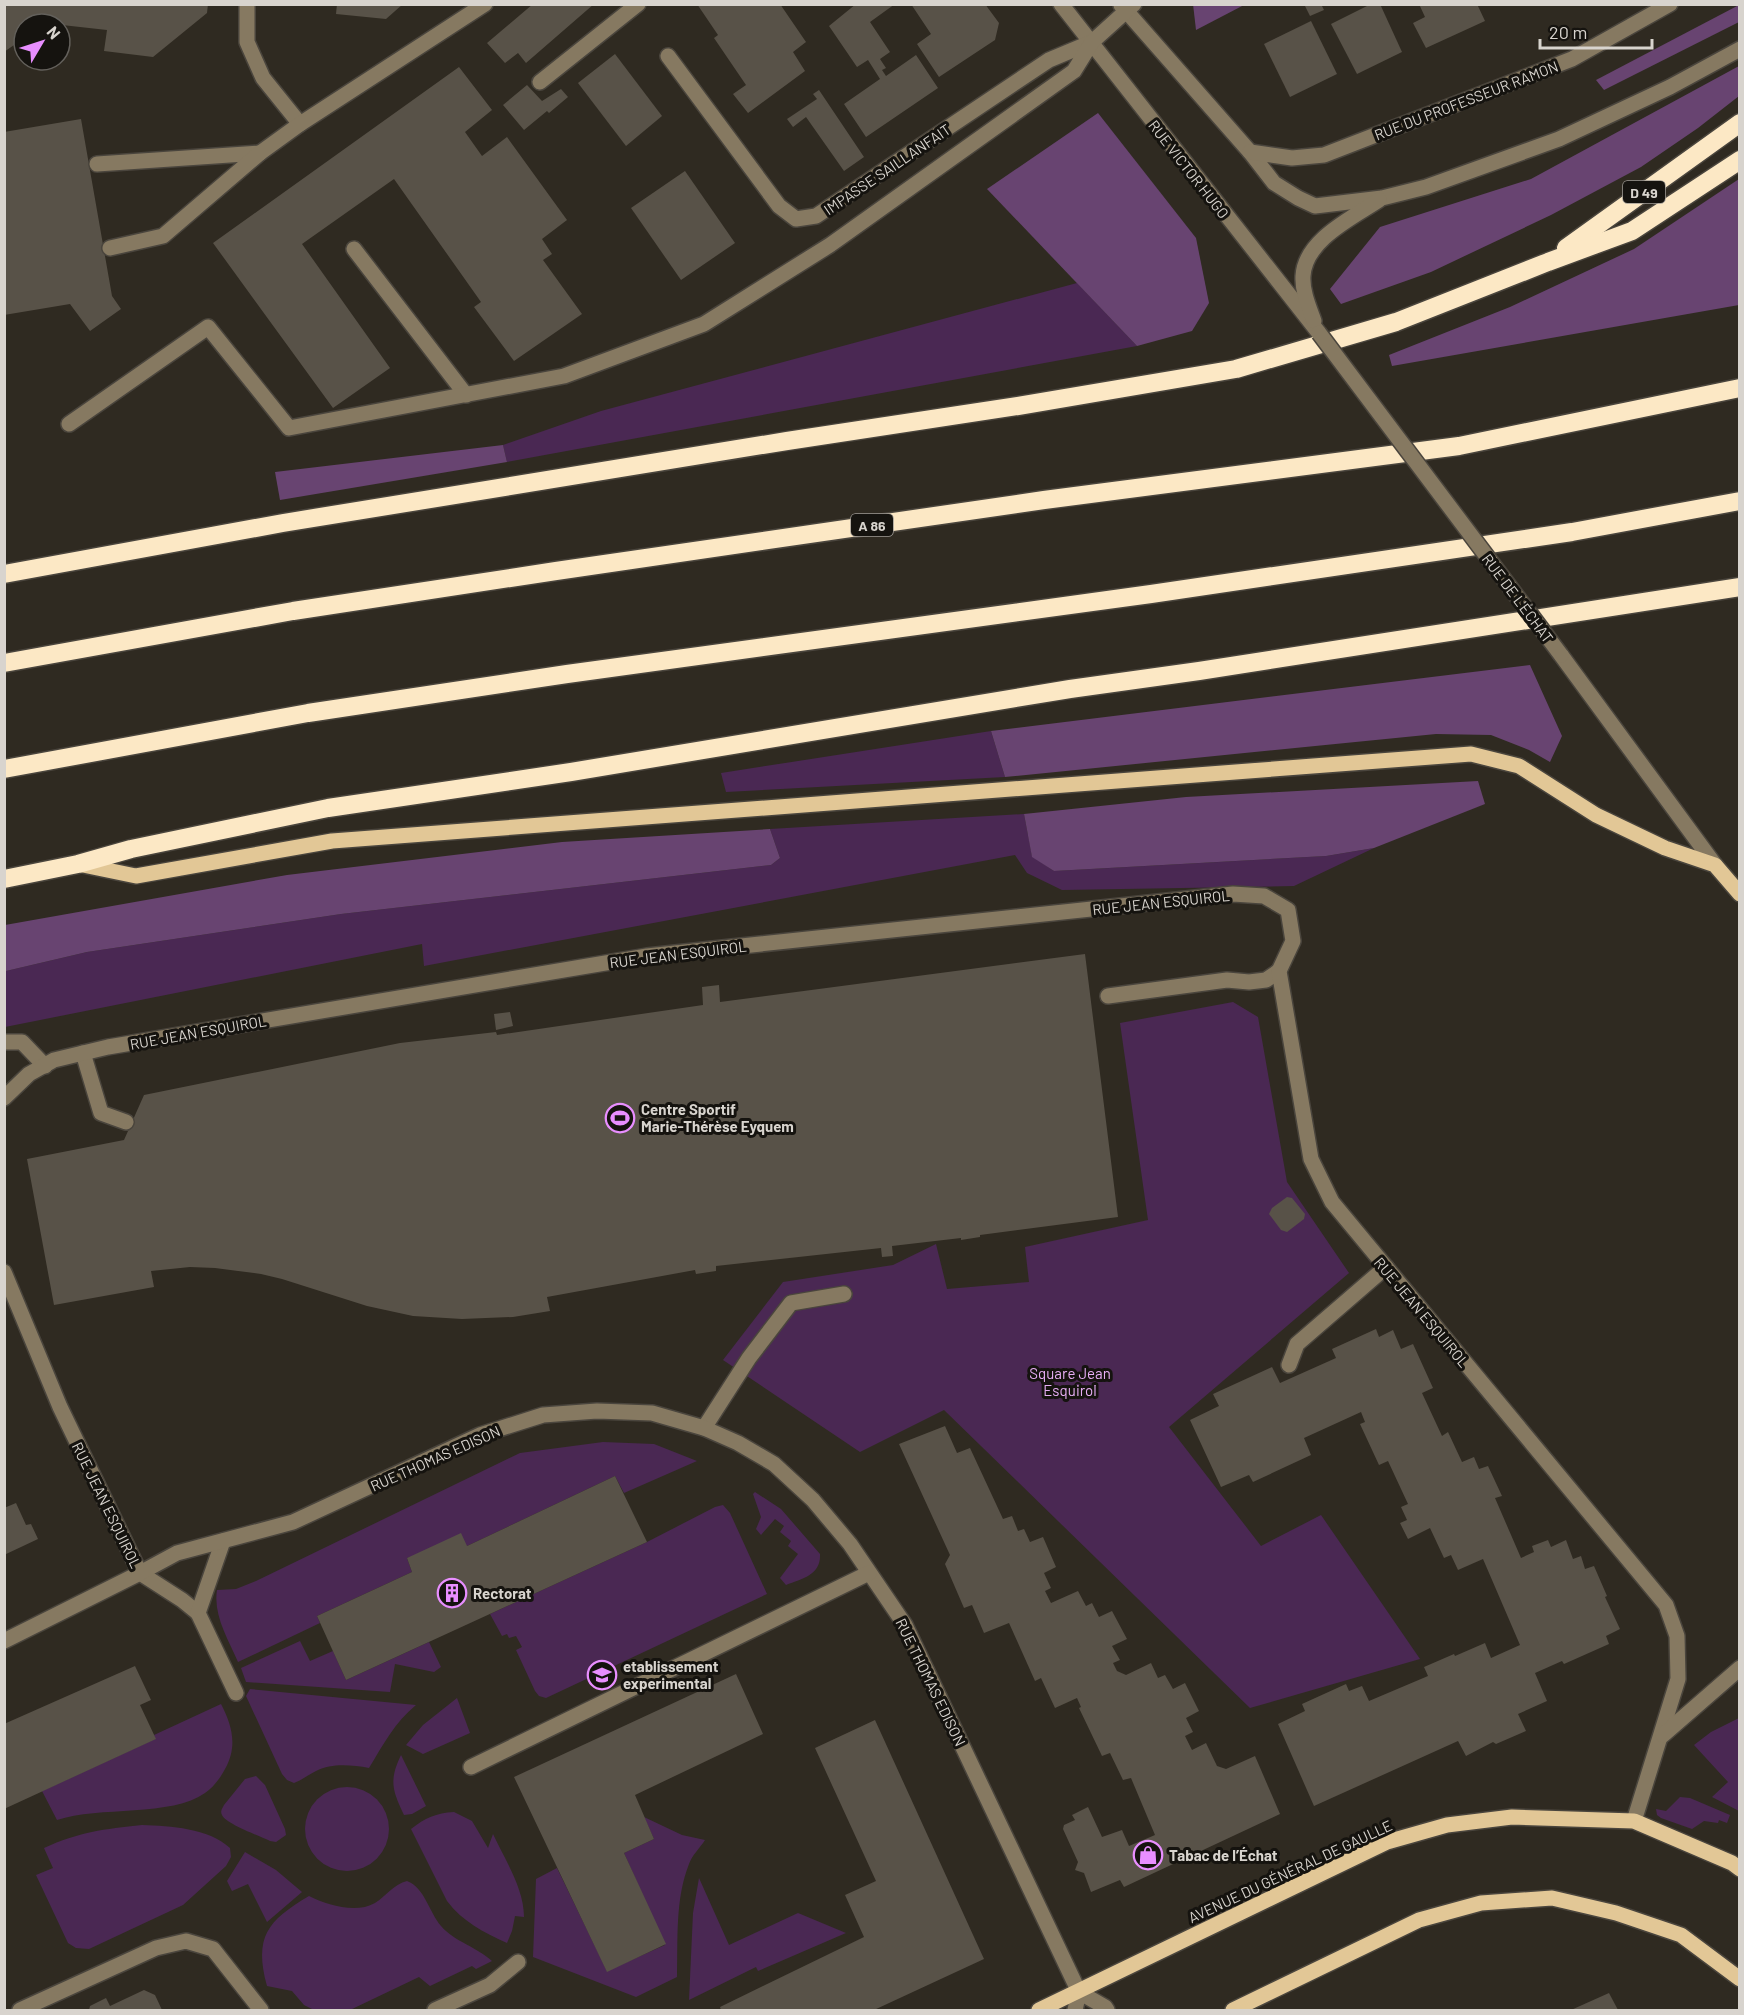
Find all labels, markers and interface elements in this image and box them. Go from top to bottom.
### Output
north arrow [12,12,72,72]
scale bar [1540,12,1652,50]
text: 20 m [1549,21,1587,43]
text: N [43,22,65,42]
street label: RUE DU PROFESSEUR RAMON [1372,57,1560,143]
street label: RUE VICTOR HUGO [1145,116,1233,222]
street label: IMPASSE SAILLANFAIT [820,120,954,218]
road number: D 49 [1623,181,1665,203]
road number: A 86 [851,514,893,536]
street label: RUE DE L'ÉCHAT [1479,550,1557,646]
street label: RUE JEAN ESQUIROL [1091,886,1231,918]
street label: RUE JEAN ESQUIROL [608,937,748,971]
street label: RUE JEAN ESQUIROL [128,1011,268,1053]
place label: Centre Sportif Marie-Thérèse Eyquem [641,1100,794,1135]
sports icon: Centre Sportif Marie-Thérèse Eyquem [604,1102,636,1134]
street label: RUE JEAN ESQUIROL [1371,1253,1473,1371]
park label: Square Jean Esquirol [1029,1364,1111,1399]
street label: RUE THOMAS EDISON [367,1421,503,1495]
street label: RUE JEAN ESQUIROL [69,1439,145,1571]
building icon: Rectorat [436,1577,468,1609]
place label: Rectorat [473,1584,532,1602]
street label: RUE THOMAS EDISON [892,1615,970,1749]
place label: etablissement experimental [623,1657,719,1692]
school or university icon: etablissement experimental [586,1659,618,1691]
street label: AVENUE DU GÉNÉRAL DE GAULLE [1185,1816,1395,1926]
shop icon: Tabac de l’Échat [1132,1839,1164,1871]
place label: Tabac de l’Échat [1169,1846,1278,1864]

